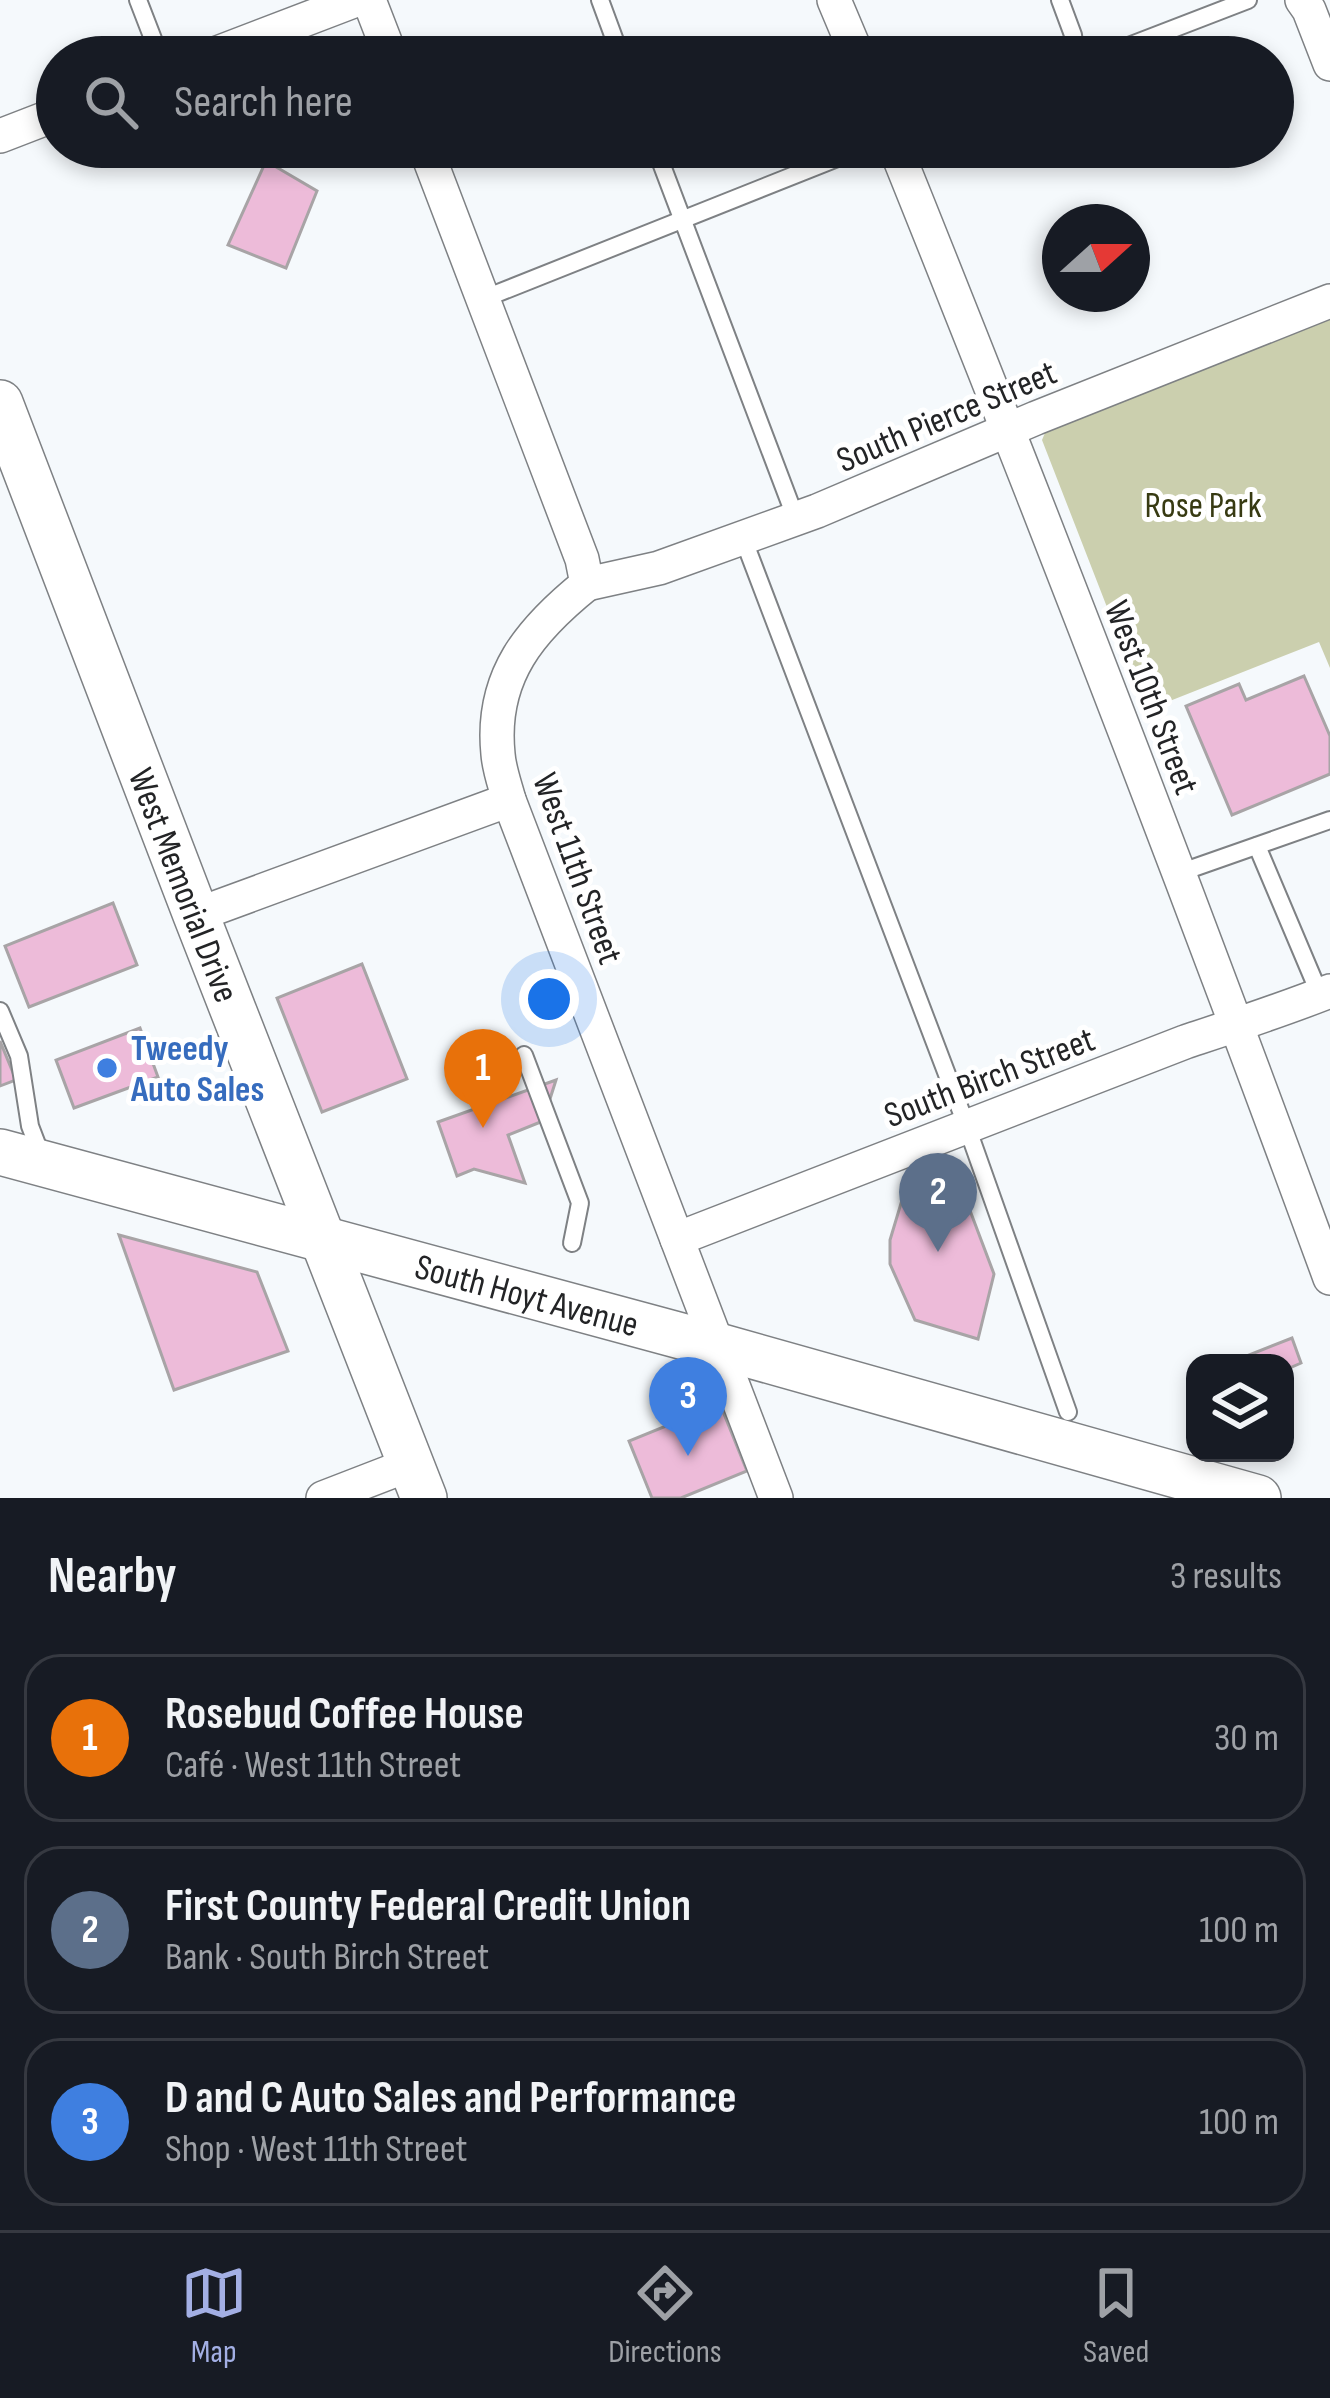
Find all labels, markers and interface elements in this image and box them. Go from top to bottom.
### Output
search box [36,36,1294,168]
icon: search [78,69,144,135]
text: Search here [174,75,353,130]
north arrow [1042,204,1150,312]
street label: South Pierce Street [831,352,1063,483]
park label: Rose Park [1145,485,1262,528]
street label: West 10th Street [1094,595,1207,801]
street label: West Memorial Drive [118,763,247,1009]
street label: West 11th Street [522,768,631,970]
your location [519,969,579,1029]
street label: South Birch Street [879,1019,1101,1138]
place label: Tweedy Auto Sales [130,1028,264,1112]
pin: 1 [444,1029,522,1128]
marker: Tweedy Auto Sales [94,1055,120,1081]
pin: 2 [899,1153,977,1252]
street label: South Hoyt Avenue [410,1246,643,1348]
map controls [1186,1354,1294,1462]
button: layers [1186,1354,1294,1462]
pin: 3 [649,1357,727,1456]
text: Nearby [48,1546,177,1607]
text: 3 results [1170,1553,1282,1600]
text: Rosebud Coffee House [165,1687,524,1742]
text: 1 [82,1715,98,1762]
text: 30 m [1214,1715,1279,1762]
text: Café · West 11th Street [165,1742,461,1789]
text: First County Federal Credit Union [165,1879,691,1934]
text: 2 [81,1907,99,1954]
text: 100 m [1199,1907,1279,1954]
text: Bank · South Birch Street [165,1934,489,1981]
text: D and C Auto Sales and Performance [165,2071,737,2126]
text: 3 [81,2099,99,2146]
text: 100 m [1199,2099,1279,2146]
text: Shop · West 11th Street [165,2126,467,2173]
tab: Map [181,2260,247,2372]
tab: Directions [608,2260,722,2372]
tab: Saved [1083,2260,1149,2372]

